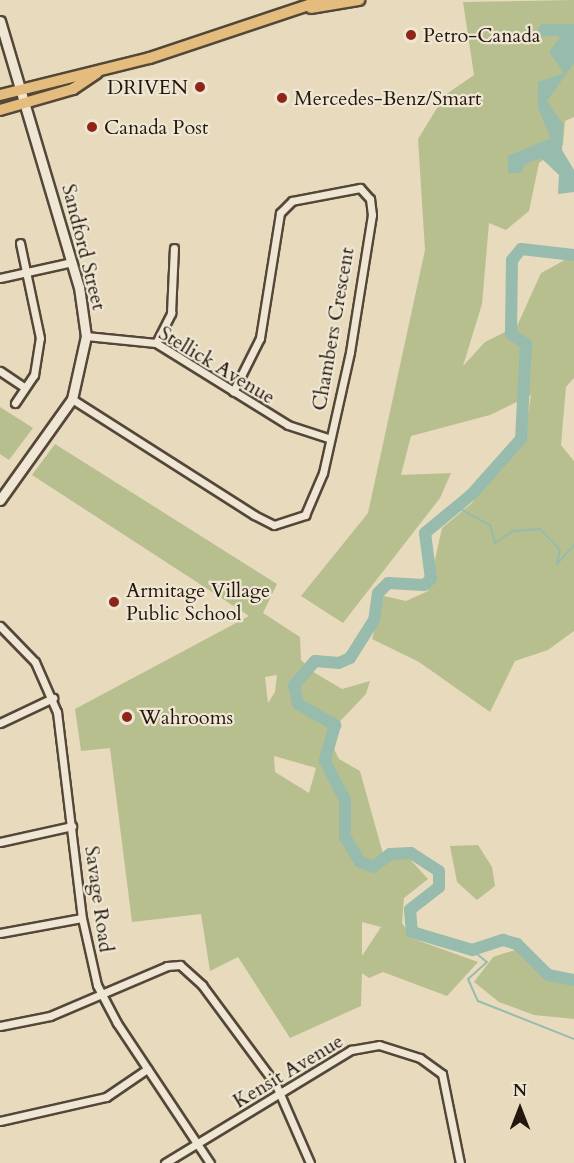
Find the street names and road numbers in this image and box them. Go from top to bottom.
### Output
street label: Sandford Street [57,182,111,312]
street label: Chambers Crescent [307,246,359,412]
street label: Stellick Avenue [155,321,279,409]
street label: Savage Road [80,844,118,954]
street label: Kensit Avenue [229,1029,347,1113]

